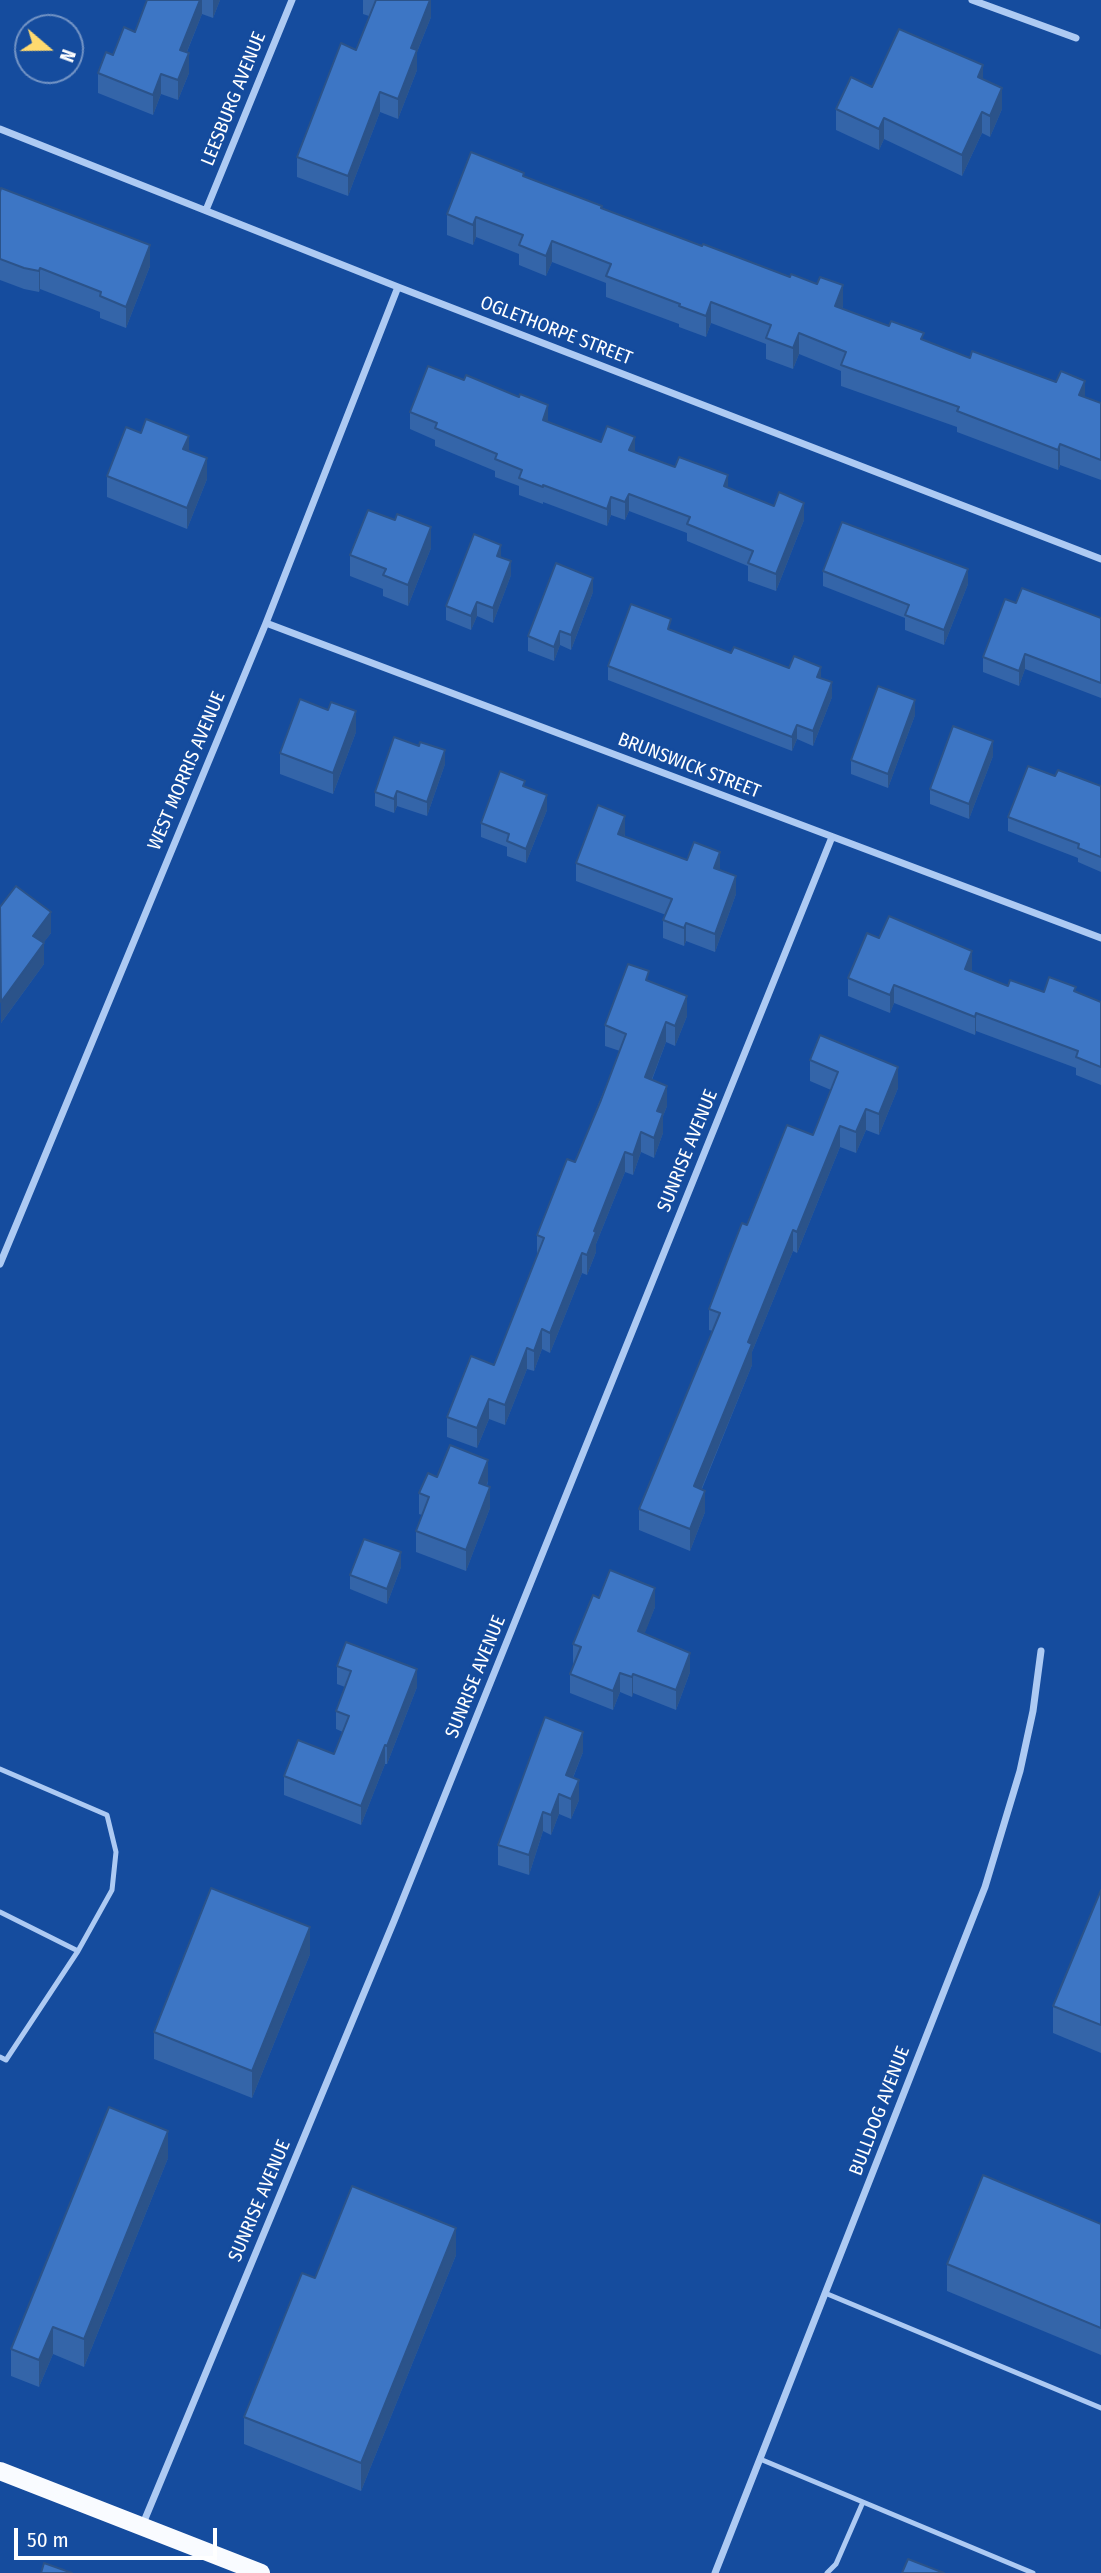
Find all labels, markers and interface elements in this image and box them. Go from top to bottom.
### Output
north arrow [14,14,84,84]
street label: LEESBURG AVENUE [197,29,271,169]
text: N [55,46,80,65]
street label: OGLETHORPE STREET [477,292,635,370]
street label: WEST MORRIS AVENUE [143,688,231,854]
street label: BRUNSWICK STREET [615,728,763,804]
street label: SUNRISE AVENUE [653,1086,723,1216]
street label: SUNRISE AVENUE [441,1612,511,1742]
street label: BULLDOG AVENUE [845,2043,915,2179]
street label: SUNRISE AVENUE [224,2137,296,2265]
scale bar [18,2514,220,2558]
text: 50 m [27,2527,69,2553]

